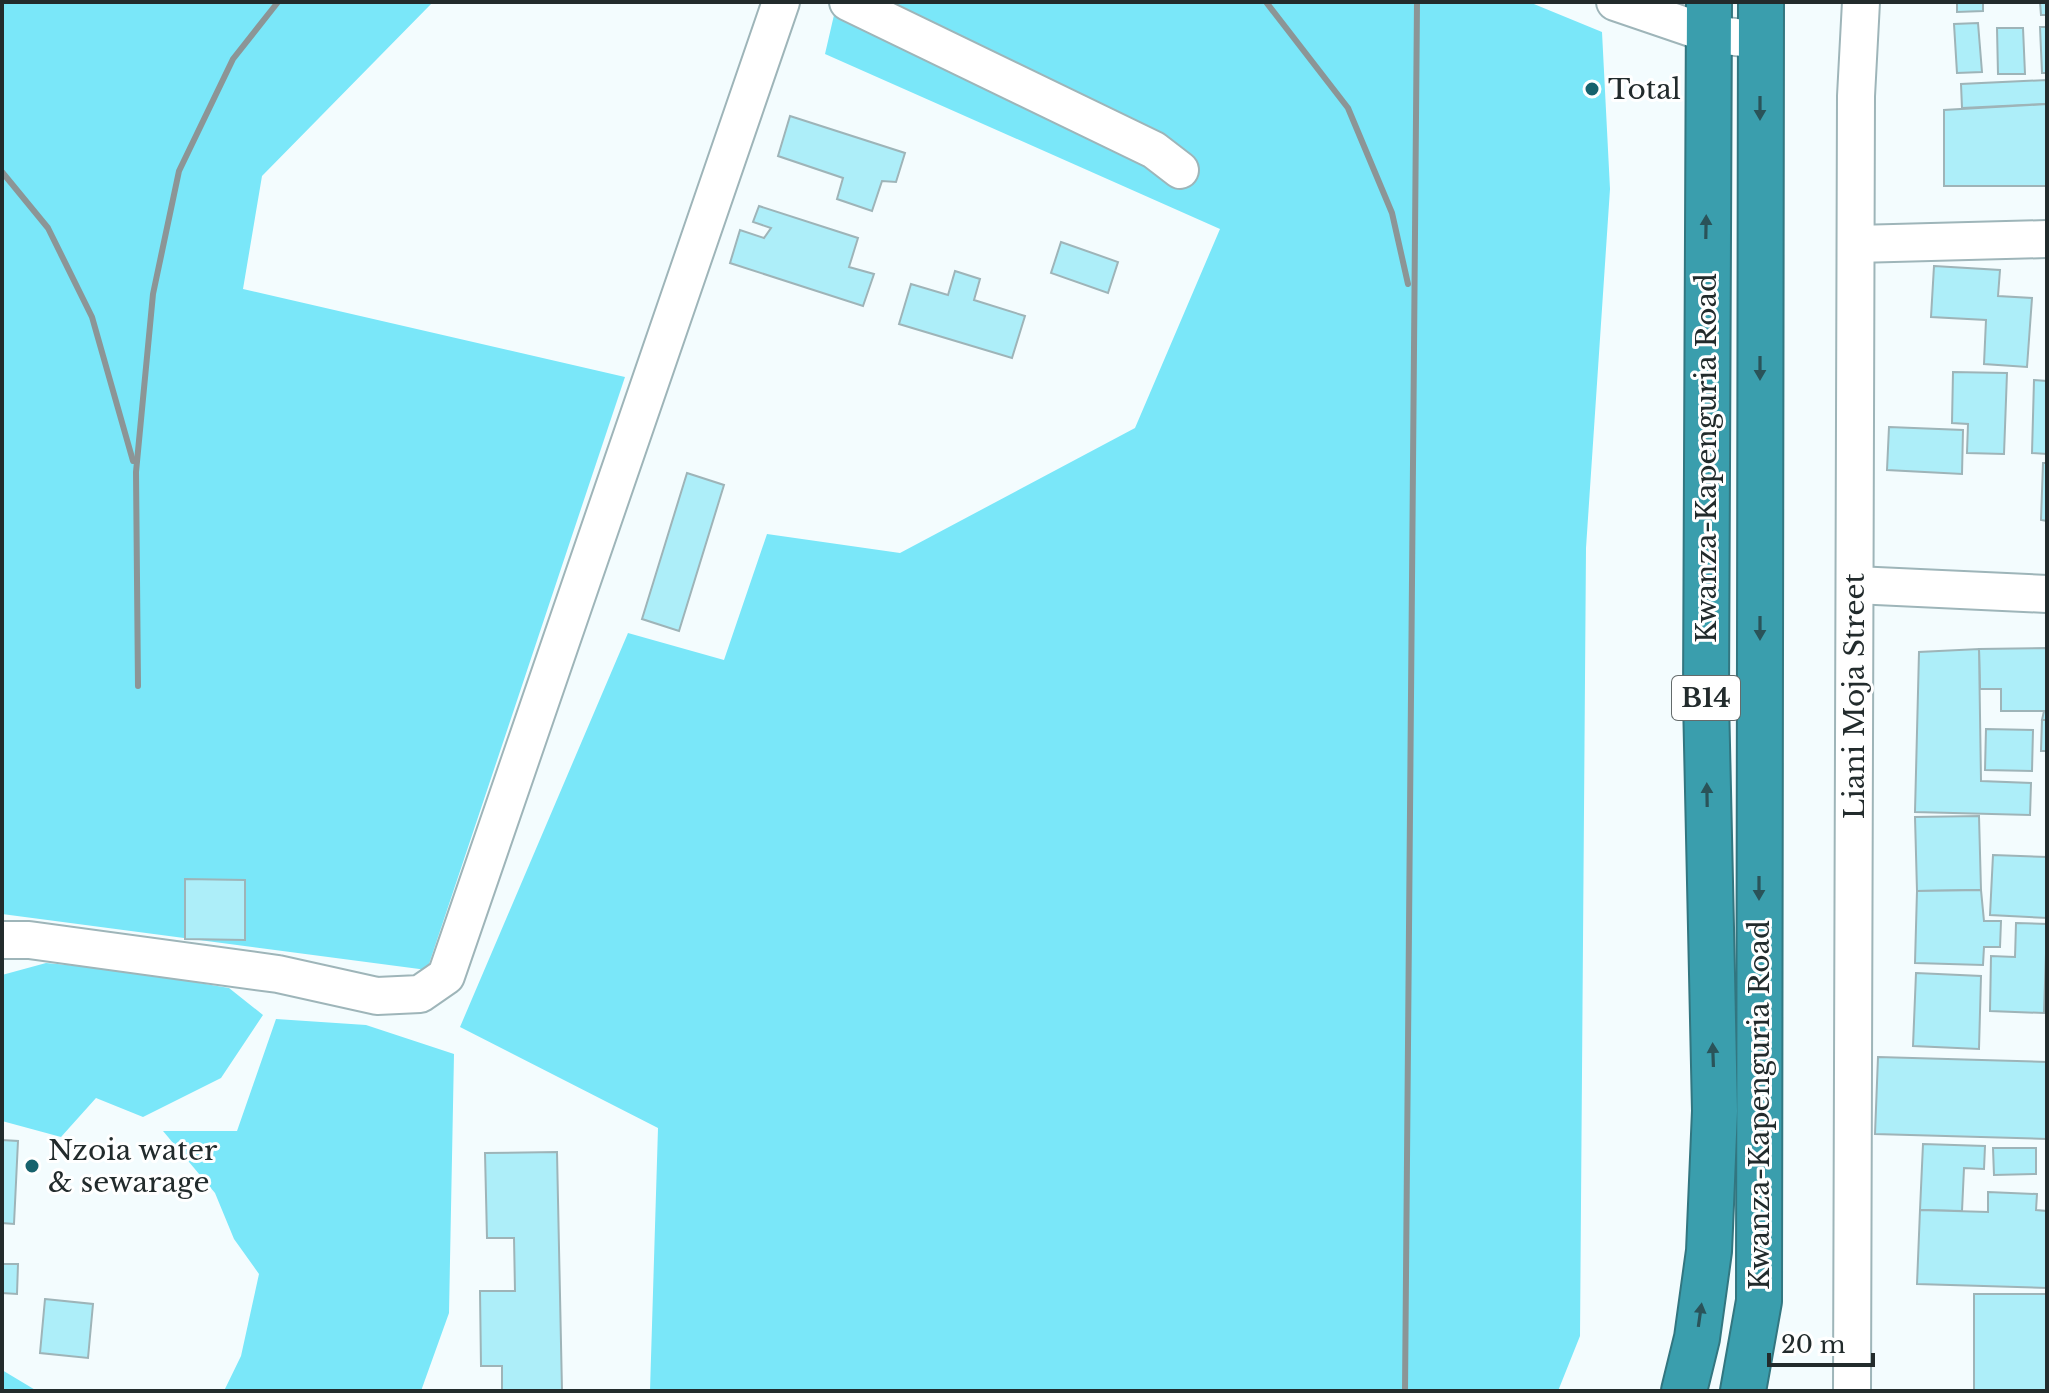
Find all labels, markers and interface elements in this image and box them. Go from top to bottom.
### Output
place label: Total [1608,72,1681,107]
marker: Total [1583,80,1601,98]
one-way arrow [1754,96,1767,121]
one-way arrow [1700,214,1712,239]
street label: Kwanza-Kapenguria Road [1689,273,1724,643]
one-way arrow [1754,356,1766,381]
street label: Liani Moja Street [1837,572,1872,819]
one-way arrow [1754,616,1766,641]
road number: B14 [1672,676,1740,720]
one-way arrow [1701,782,1714,807]
one-way arrow [1753,876,1765,901]
street label: Kwanza-Kapenguria Road [1742,920,1777,1290]
one-way arrow [1707,1042,1719,1067]
place label: Nzoia water & sewarage [48,1133,218,1200]
marker: Nzoia water & sewarage [23,1157,41,1175]
one-way arrow [1694,1302,1707,1327]
scale bar [1769,1317,1873,1367]
text: 20 m [1781,1330,1846,1359]

